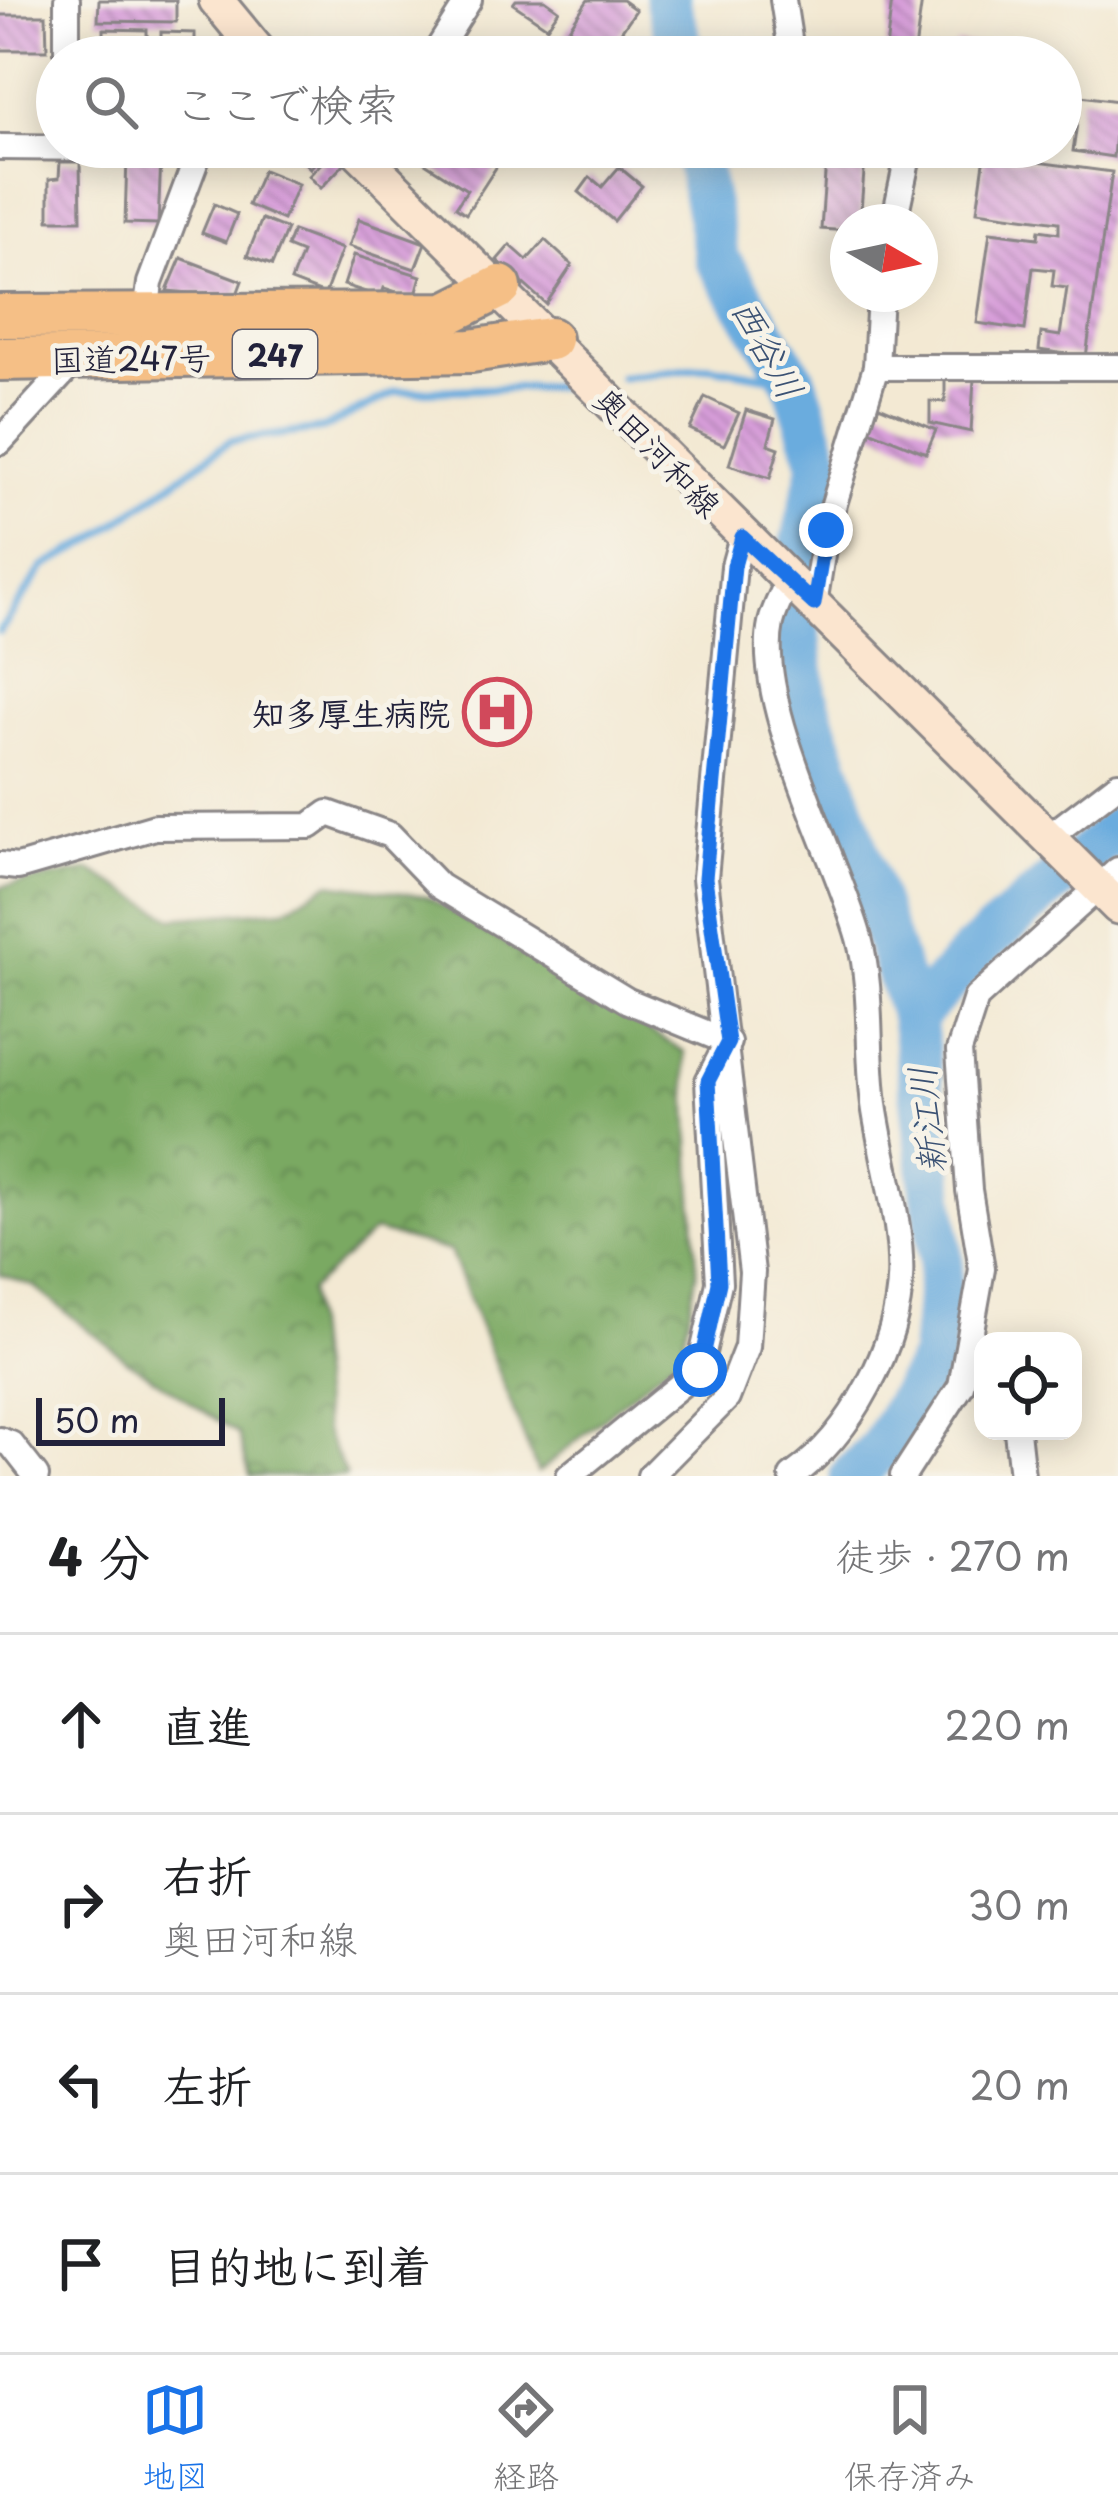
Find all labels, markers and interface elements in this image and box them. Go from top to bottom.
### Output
search box [36,36,1082,168]
text: ここで検索 [174,68,399,136]
icon: search [78,69,144,135]
north arrow [830,204,938,312]
water label: 西谷川 [719,288,819,408]
road number: 247 [233,330,317,378]
street label: 国道247号 [50,331,212,383]
street label: 奥田河和線 [584,374,734,528]
route end [799,503,853,557]
hospital icon: 知多厚生病院 [462,677,532,747]
place label: 知多厚生病院 [252,687,450,737]
water label: 新江川 [893,1063,957,1177]
map controls [974,1332,1082,1440]
button: locate [974,1332,1082,1440]
route start [673,1343,727,1397]
scale bar [36,1392,225,1445]
text: 50 m [54,1394,140,1444]
text: 4 分 [48,1516,150,1593]
text: 徒歩 · 270 m [836,1525,1070,1584]
text: 直進 [162,1690,252,1758]
icon: ahead [48,1691,114,1757]
text: 220 m [945,1694,1070,1753]
text: 右折 [162,1840,252,1908]
icon: right [48,1871,114,1937]
text: 30 m [967,1874,1070,1933]
text: 奥田河和線 [162,1908,357,1967]
text: 左折 [162,2050,252,2118]
icon: left [48,2051,114,2117]
text: 20 m [969,2054,1070,2113]
text: 目的地に到着 [162,2230,432,2298]
icon: arrive [48,2231,114,2297]
tab: 地図 [142,2377,208,2499]
tab: 経路 [493,2377,559,2499]
tab: 保存済み [844,2377,976,2499]

